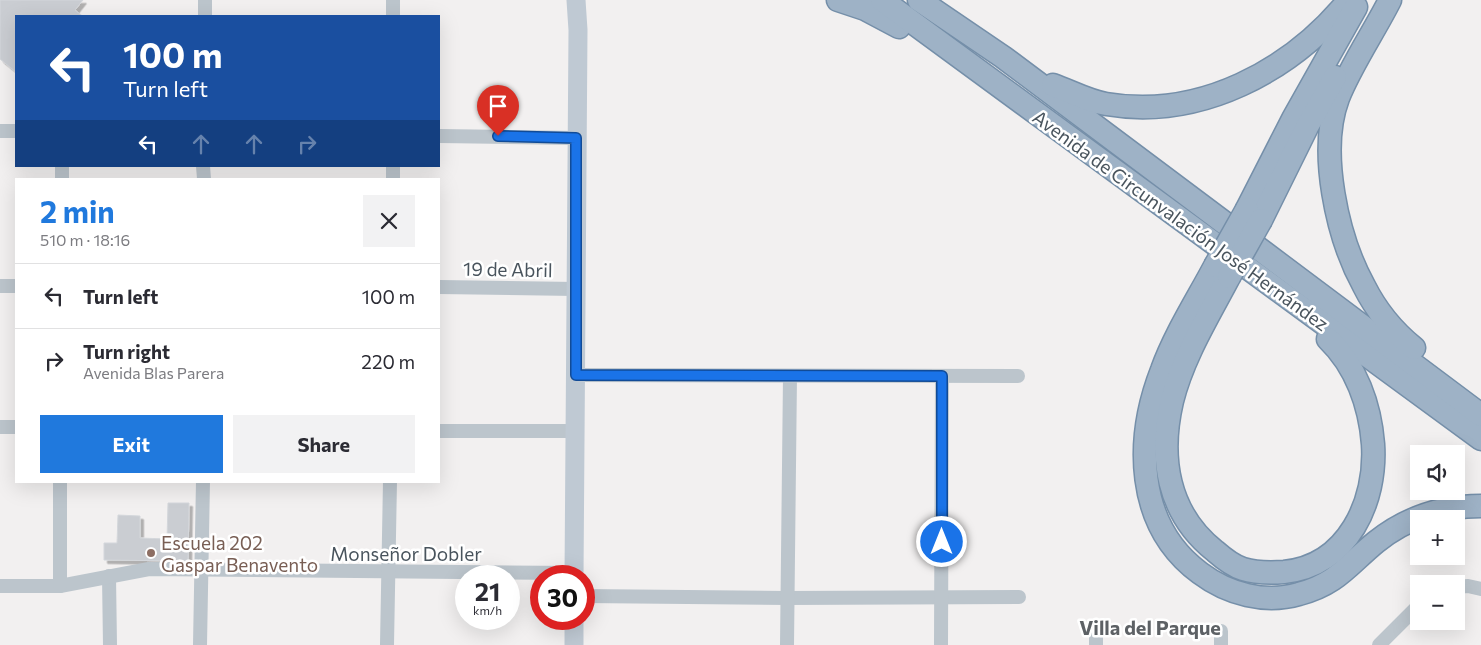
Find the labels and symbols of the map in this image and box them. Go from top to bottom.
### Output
pin [477,85,519,136]
street label: Avenida de Circunvalación José Hernández [1029,105,1333,335]
street label: 19 de Abril [463,257,553,281]
position arrow [915,515,967,567]
place label: Escuela 202 Gaspar Benavento [161,531,318,576]
street label: Monseñor Dobler [330,542,482,565]
marker: Escuela 202 Gaspar Benavento [145,547,157,559]
speed limit sign: 30 [530,565,595,630]
district label: Villa del Parque [1079,615,1221,639]

